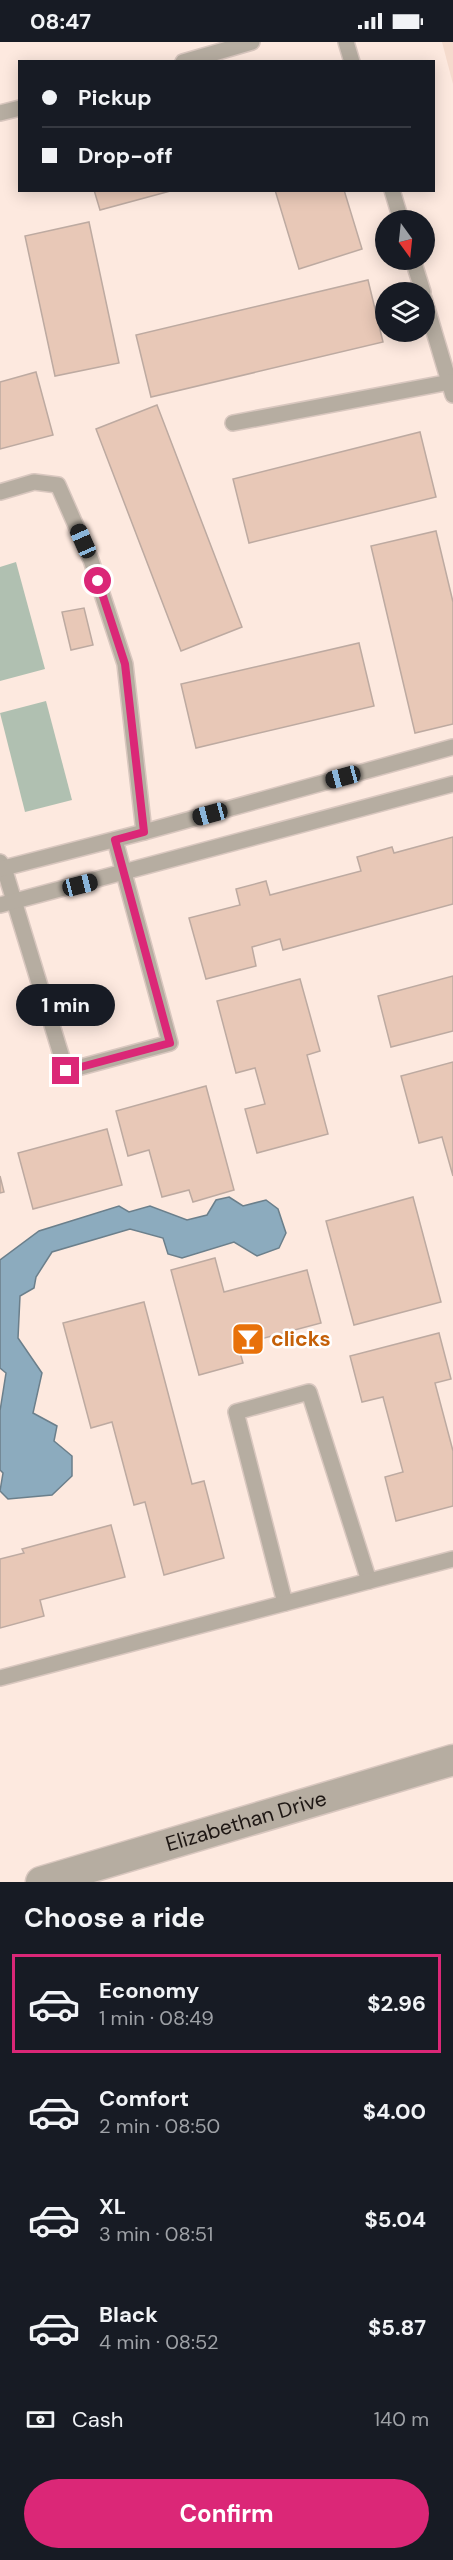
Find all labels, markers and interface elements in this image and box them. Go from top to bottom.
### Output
text: 08:47 [30,7,91,36]
text: Pickup [78,83,152,112]
text: Drop-off [78,141,173,170]
north arrow [375,210,435,270]
map controls [375,210,435,342]
button: layers [375,282,435,342]
car [67,521,99,561]
route start [84,567,111,594]
car [323,764,363,790]
car [190,801,230,827]
car [60,872,100,898]
callout: 1 min [16,984,116,1026]
text: 1 min [41,992,90,1018]
route end [52,1057,79,1084]
bar icon: clicks [230,1321,266,1357]
place label: clicks [271,1325,331,1353]
street label: Elizabethan Drive [162,1784,330,1858]
text: Choose a ride [24,1900,205,1935]
text: Economy [99,1976,199,2005]
icon: car [27,1977,81,2031]
text: $2.96 [367,1989,426,2018]
text: 1 min · 08:49 [99,2005,214,2031]
text: Comfort [99,2084,189,2113]
icon: car [27,2085,81,2139]
text: $4.00 [363,2097,426,2126]
text: 2 min · 08:50 [99,2113,220,2139]
text: XL [99,2192,126,2221]
icon: car [27,2193,81,2247]
text: $5.04 [365,2205,426,2234]
text: 3 min · 08:51 [99,2221,213,2247]
text: Black [99,2300,158,2329]
icon: car [27,2301,81,2355]
text: $5.87 [368,2313,426,2342]
text: 4 min · 08:52 [99,2329,218,2355]
icon: cash [24,2403,57,2436]
text: Cash [72,2405,123,2434]
text: 140 m [374,2406,429,2432]
button: Confirm [24,2479,429,2548]

